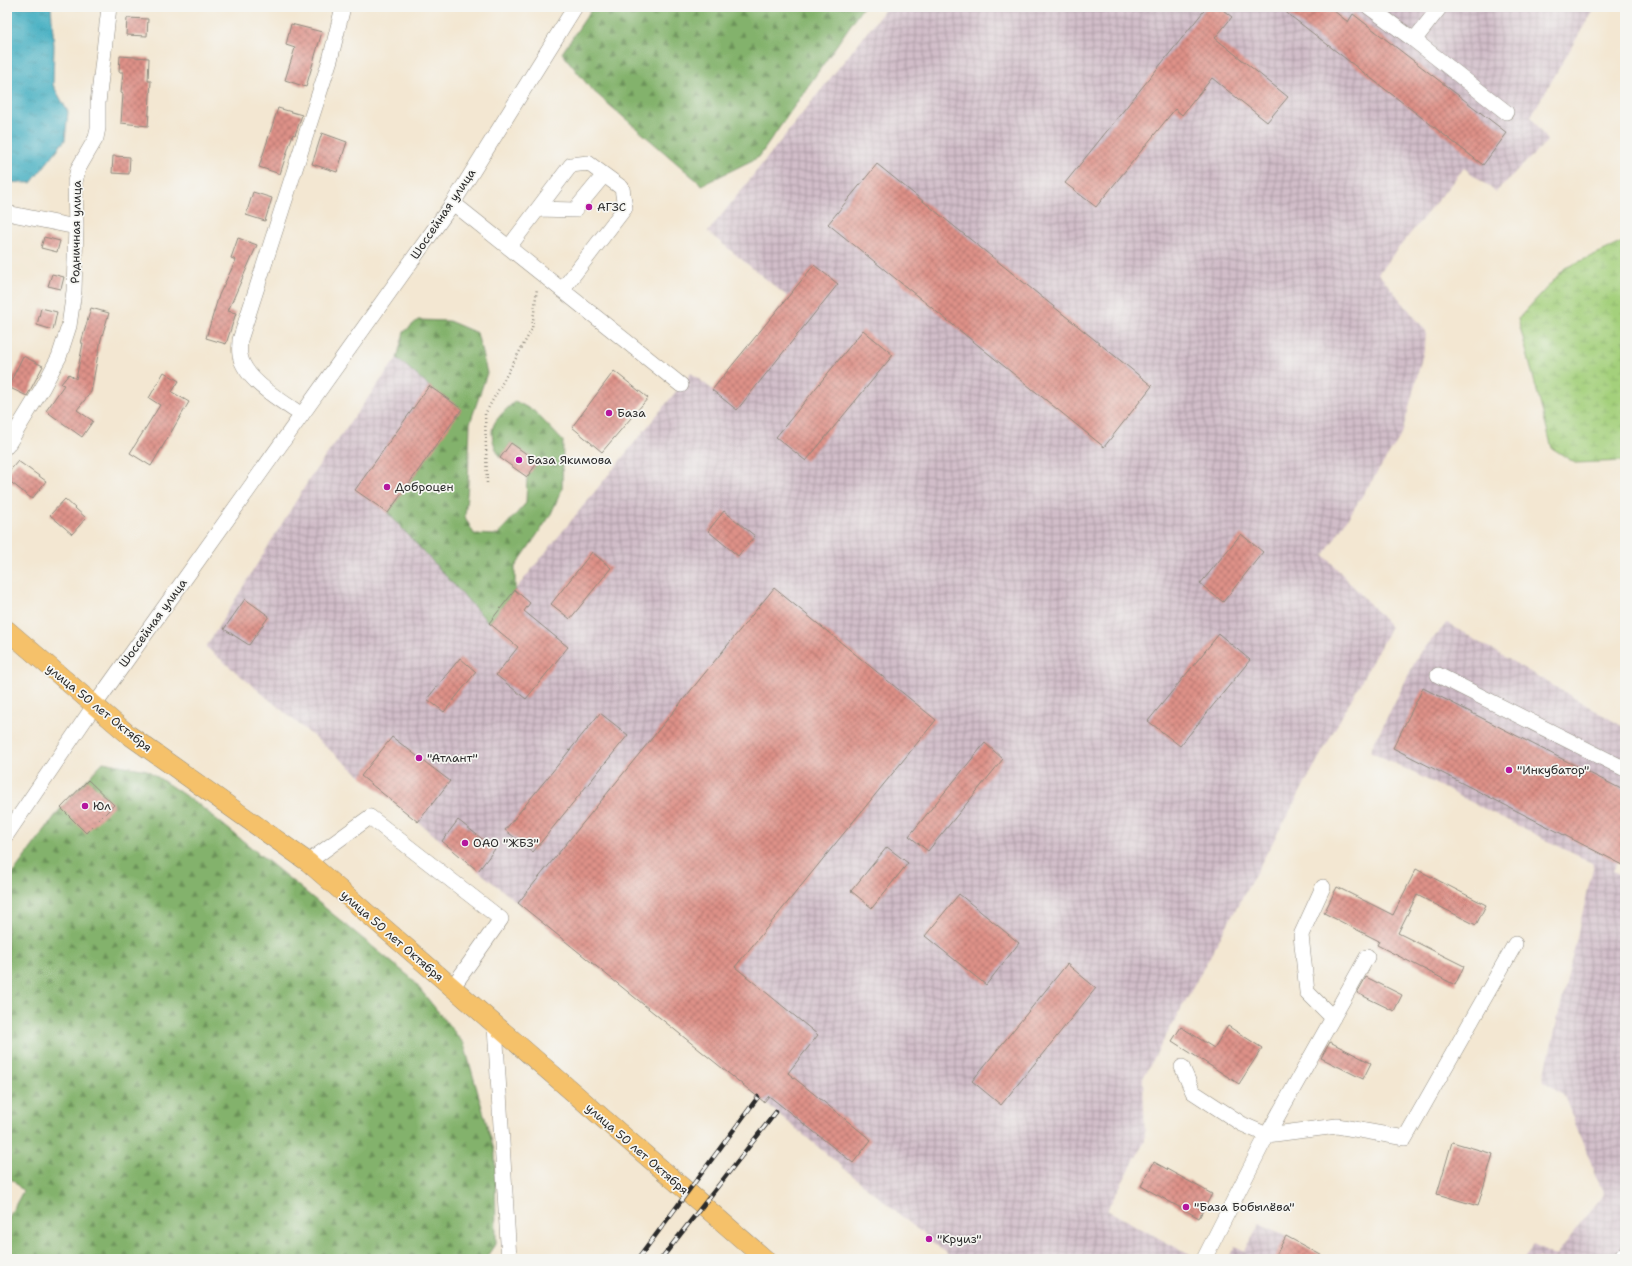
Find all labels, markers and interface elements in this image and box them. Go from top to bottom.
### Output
street label: Шоссейная улица [407,165,480,262]
street label: Родничная улица [67,180,85,284]
place label: АГЗС [597,199,626,215]
marker: АГЗС [584,202,594,212]
place label: База [617,405,646,421]
marker: База [604,408,614,418]
place label: База Якимова [527,452,612,468]
marker: База Якимова [514,455,524,465]
place label: Доброцен [395,479,454,495]
marker: Доброцен [382,482,392,492]
street label: Шоссейная улица [115,575,191,671]
street label: улица 50 лет Октября [43,660,155,756]
place label: "Атлант" [427,750,478,766]
marker: "Атлант" [414,753,424,763]
place label: "Инкубатор" [1517,762,1589,778]
marker: "Инкубатор" [1504,765,1514,775]
place label: Юл [93,798,111,814]
marker: Юл [80,801,90,811]
place label: ОАО "ЖБЗ" [473,835,539,851]
marker: ОАО "ЖБЗ" [460,838,470,848]
street label: улица 50 лет Октября [337,887,447,985]
street label: улица 50 лет Октября [582,1100,692,1198]
place label: "База Бобылёва" [1194,1199,1295,1215]
marker: "База Бобылёва" [1181,1202,1191,1212]
place label: "Круиз" [937,1231,982,1247]
marker: "Круиз" [924,1234,934,1244]

